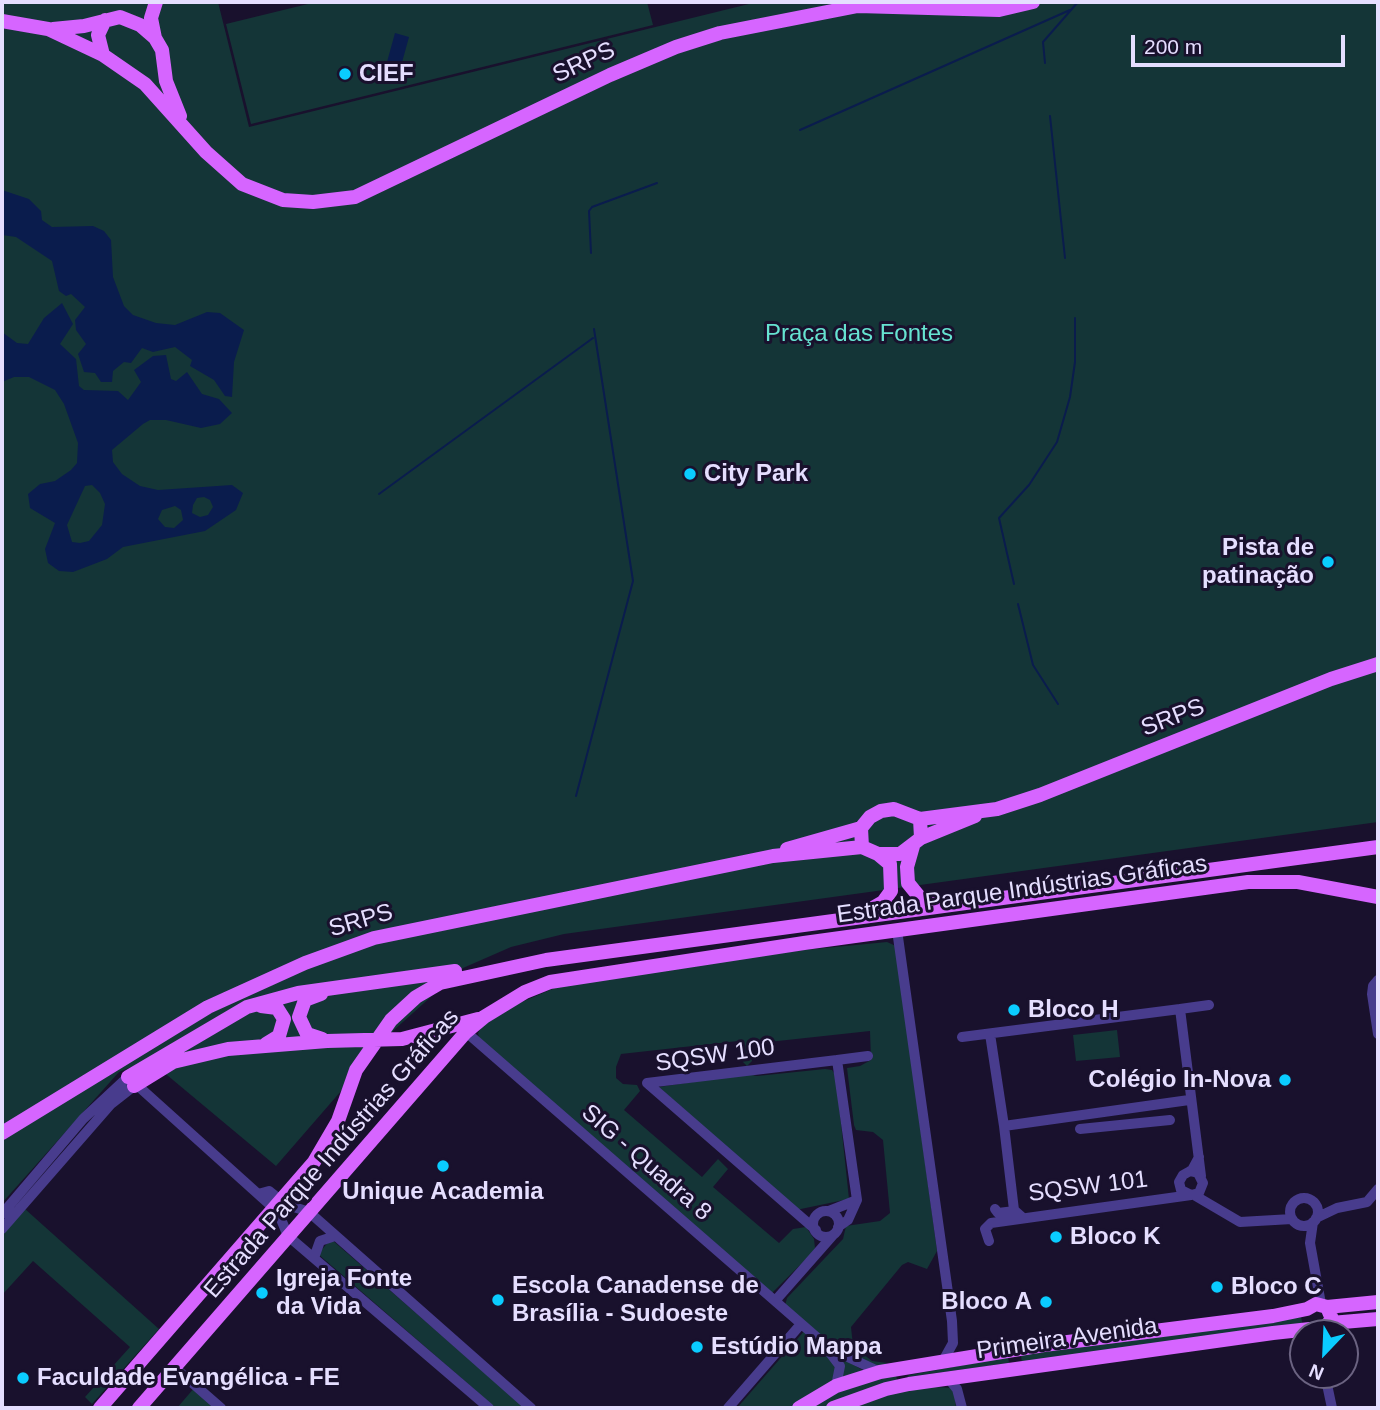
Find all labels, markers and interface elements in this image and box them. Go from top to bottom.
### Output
scale bar [1135,21,1348,65]
text: 200 m [1144,35,1202,58]
street label: SRPS [548,36,620,90]
place label: CIEF [359,60,414,88]
marker: CIEF [337,66,353,82]
park label: Praça das Fontes [765,320,953,348]
place label: City Park [704,460,808,488]
marker: City Park [682,466,698,482]
place label: Pista de patinação [1202,534,1314,590]
marker: Pista de patinação [1320,554,1336,570]
street label: SRPS [1137,693,1209,743]
street label: Estrada Parque Indústrias Gráficas [835,850,1209,930]
street label: SRPS [326,898,396,944]
place label: Bloco H [1028,996,1119,1024]
marker: Bloco H [1006,1002,1022,1018]
street label: Estrada Parque Indústrias Gráficas [199,1004,465,1304]
street label: SQSW 100 [654,1033,776,1079]
place label: Colégio In-Nova [1088,1066,1271,1094]
marker: Colégio In-Nova [1277,1072,1293,1088]
street label: SIG - Quadra 8 [575,1099,717,1227]
marker: Unique Academia [435,1158,451,1174]
street label: SQSW 101 [1027,1165,1149,1209]
place label: Unique Academia [342,1178,544,1206]
place label: Bloco K [1070,1223,1161,1251]
marker: Bloco K [1048,1229,1064,1245]
place label: Igreja Fonte da Vida [276,1265,412,1321]
place label: Escola Canadense de Brasília - Sudoeste [512,1272,759,1328]
place label: Bloco C [1231,1273,1322,1301]
marker: Bloco C [1209,1279,1225,1295]
marker: Igreja Fonte da Vida [254,1285,270,1301]
place label: Bloco A [941,1288,1032,1316]
marker: Escola Canadense de Brasília - Sudoeste [490,1292,506,1308]
marker: Bloco A [1038,1294,1054,1310]
street label: Primeira Avenida [975,1312,1159,1366]
north arrow [1289,1319,1359,1389]
place label: Estúdio Mappa [711,1333,882,1361]
marker: Estúdio Mappa [689,1339,705,1355]
text: N [1306,1360,1327,1384]
place label: Faculdade Evangélica - FE [37,1364,340,1392]
marker: Faculdade Evangélica - FE [15,1370,31,1386]

